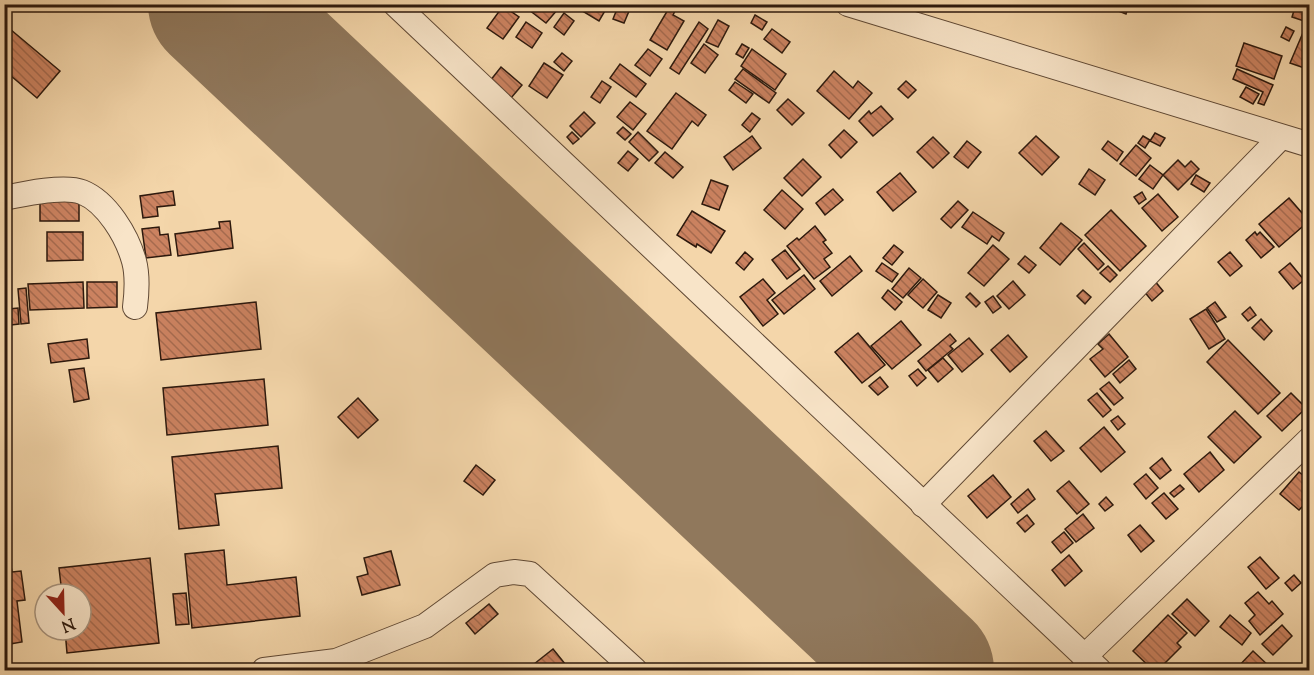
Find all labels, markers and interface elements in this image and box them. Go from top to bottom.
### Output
north arrow [33,582,93,642]
text: N [57,611,78,637]

